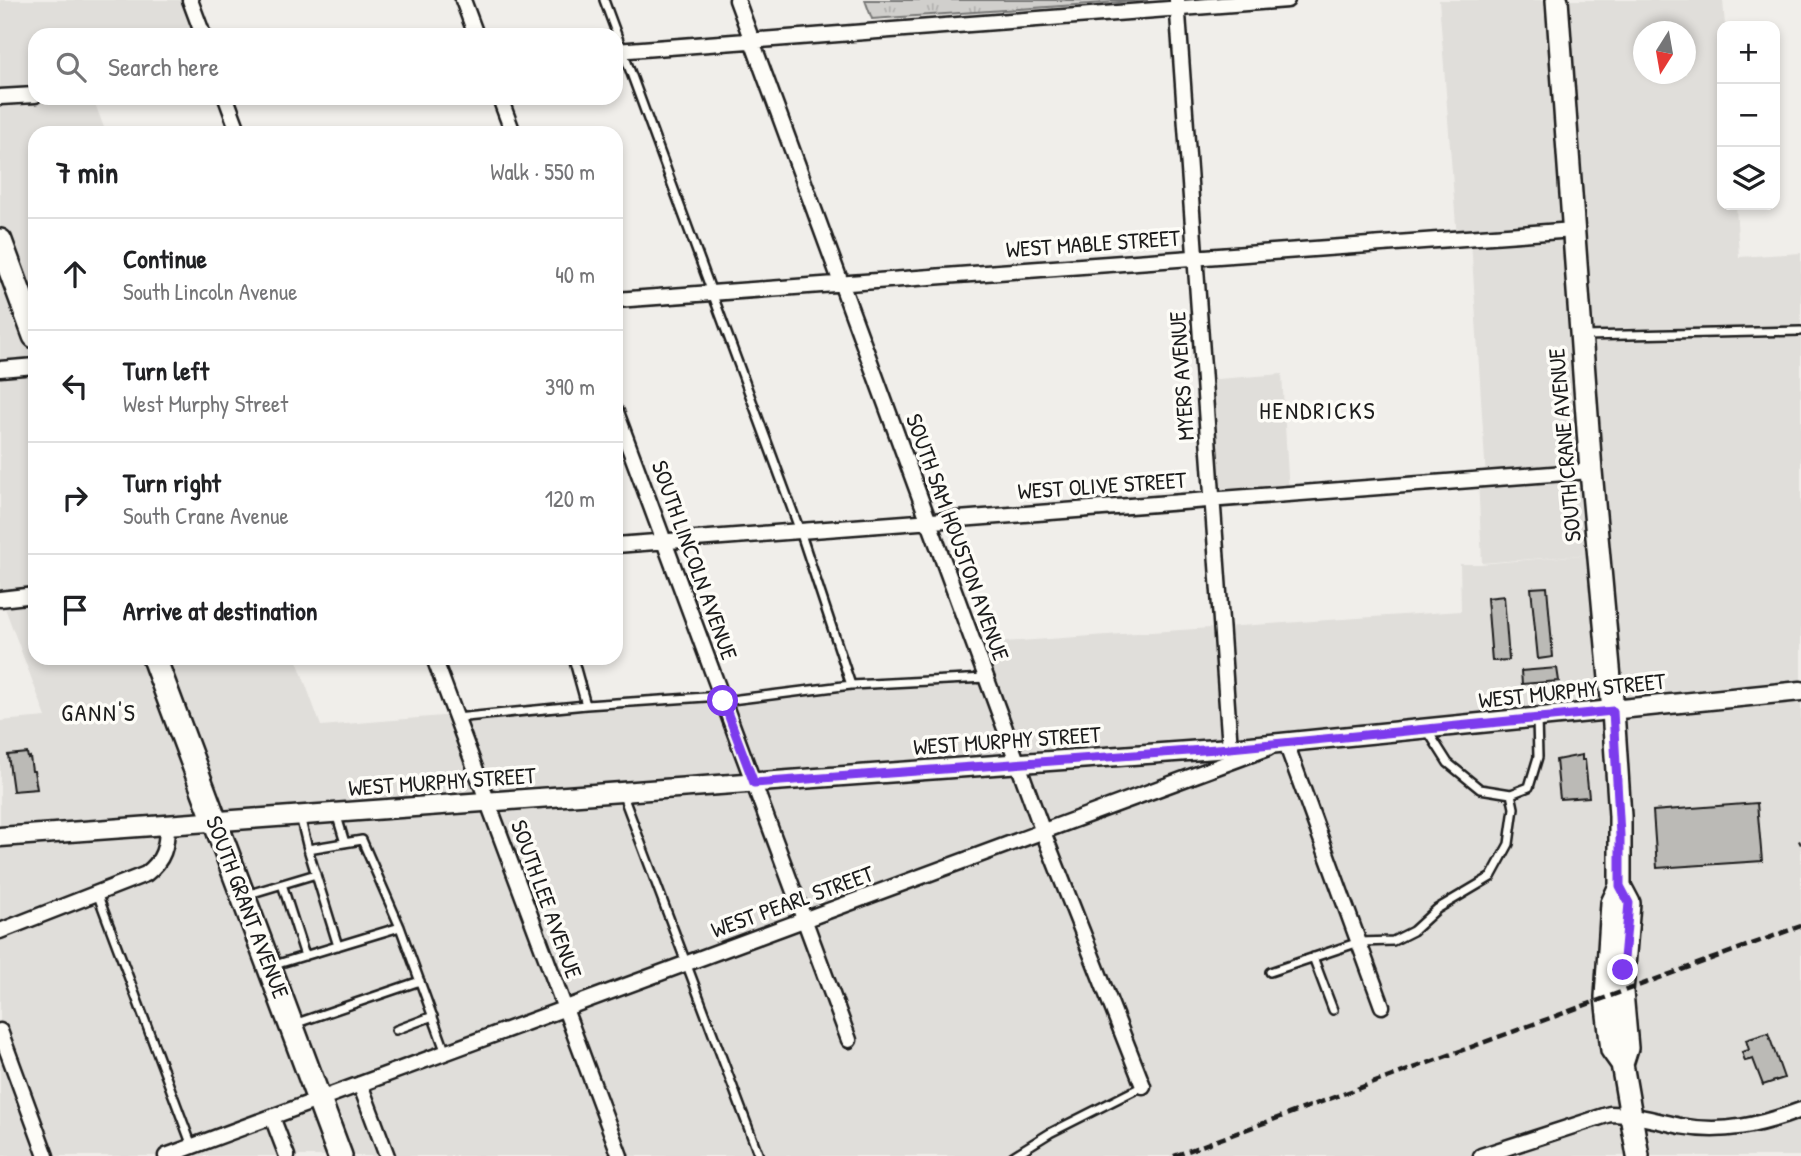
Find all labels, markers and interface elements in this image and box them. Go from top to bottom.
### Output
north arrow [1633,21,1696,84]
map controls [1717,21,1780,210]
button: + [1717,21,1780,84]
search box [28,28,623,105]
icon: search [52,48,90,86]
text: Search here [108,49,219,84]
button: − [1717,84,1780,147]
button: layers [1717,147,1780,210]
text: 7 min [56,152,118,192]
text: Walk · 550 m [490,156,595,187]
street label: WEST MABLE STREET [1005,221,1181,265]
text: Continue [123,241,207,276]
icon: ahead [56,255,94,293]
text: 40 m [555,259,595,290]
text: South Lincoln Avenue [123,276,297,307]
street label: MYERS AVENUE [1161,310,1201,442]
street label: SOUTH CRANE AVENUE [1540,347,1588,543]
text: Turn left [123,353,209,388]
icon: left [56,367,94,405]
text: 390 m [545,371,595,402]
text: West Murphy Street [123,388,288,419]
district label: HENDRICKS [1259,394,1377,426]
street label: SOUTH SAM HOUSTON AVENUE [899,409,1017,665]
street label: SOUTH LINCOLN AVENUE [645,456,745,664]
street label: WEST OLIVE STREET [1017,464,1188,506]
text: Turn right [123,465,221,500]
icon: right [56,479,94,517]
text: 120 m [545,483,595,514]
text: South Crane Avenue [123,500,289,531]
icon: arrive [56,591,94,629]
text: Arrive at destination [123,593,318,628]
street label: WEST MURPHY STREET [1477,665,1667,715]
route start [707,685,738,716]
district label: GANN'S [61,696,137,728]
street label: WEST MURPHY STREET [912,718,1102,762]
street label: WEST MURPHY STREET [347,759,537,803]
street label: SOUTH GRANT AVENUE [199,811,297,1003]
street label: SOUTH LEE AVENUE [504,816,590,982]
street label: WEST PEARL STREET [707,857,878,945]
route end [1607,954,1638,985]

